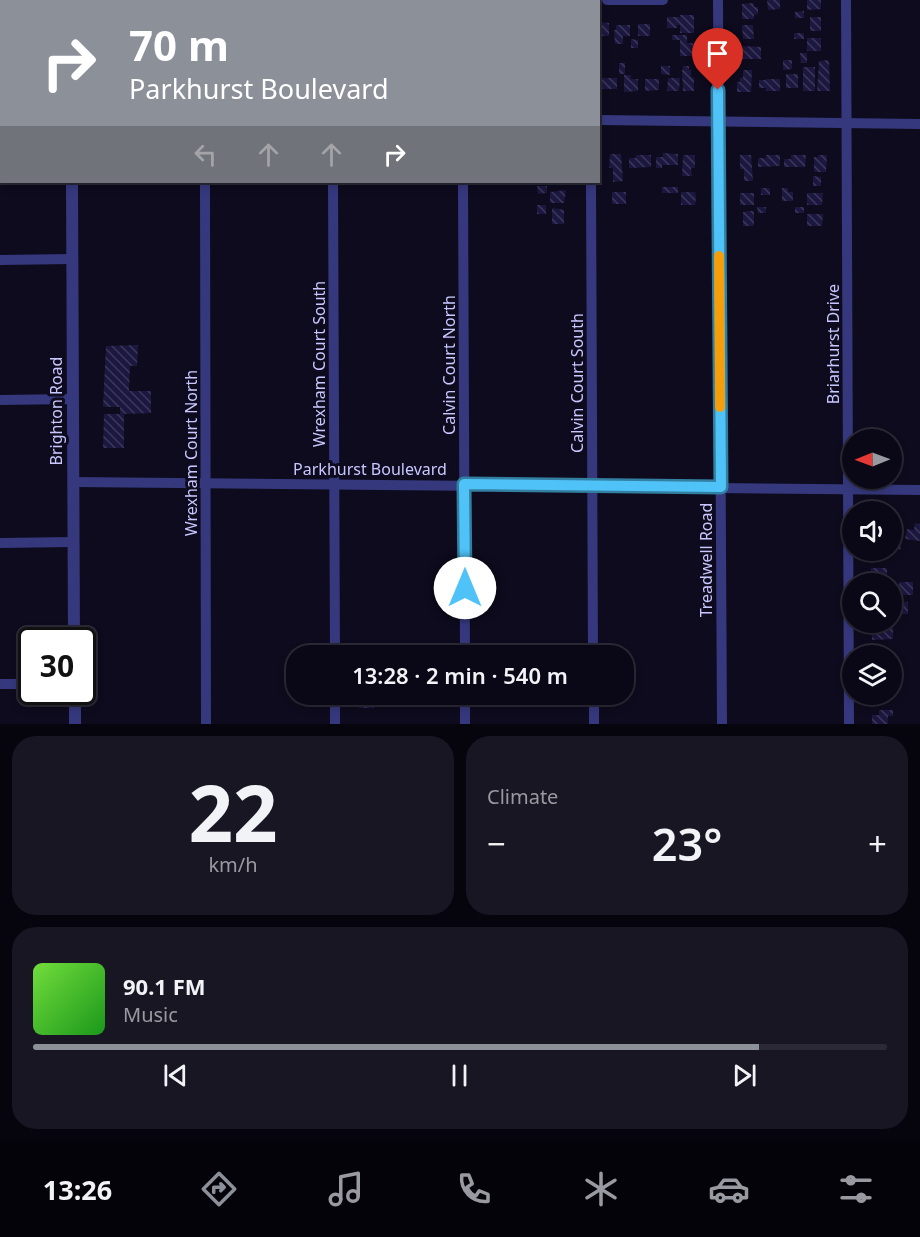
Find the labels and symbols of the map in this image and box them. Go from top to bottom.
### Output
pin [692,28,743,90]
street label: Wrexham Court South [308,281,330,447]
street label: Briarhurst Drive [822,284,844,404]
street label: Calvin Court North [438,295,460,435]
street label: Calvin Court South [566,313,588,453]
street label: Brighton Road [45,357,67,465]
street label: Wrexham Court North [180,370,202,536]
north arrow [842,429,902,489]
street label: Parkhurst Boulevard [293,458,447,480]
street label: Treadwell Road [695,503,717,617]
position arrow [433,556,497,620]
speed limit sign: 30 [18,627,96,705]

